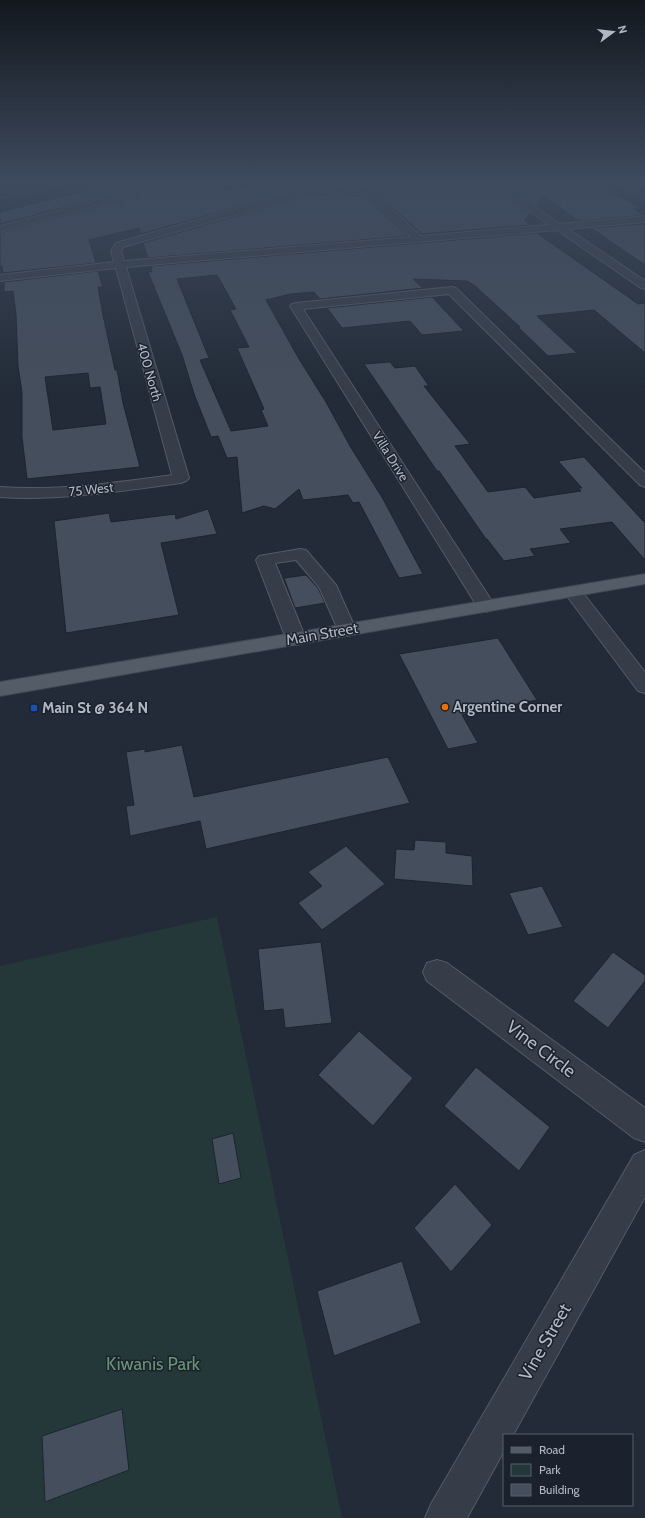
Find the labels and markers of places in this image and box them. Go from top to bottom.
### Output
place label: Argentine Corner [453,698,562,716]
place label: Main St @ 364 N [42,699,148,717]
marker: Argentine Corner [440,702,450,712]
marker: Main St @ 364 N [29,703,39,713]

